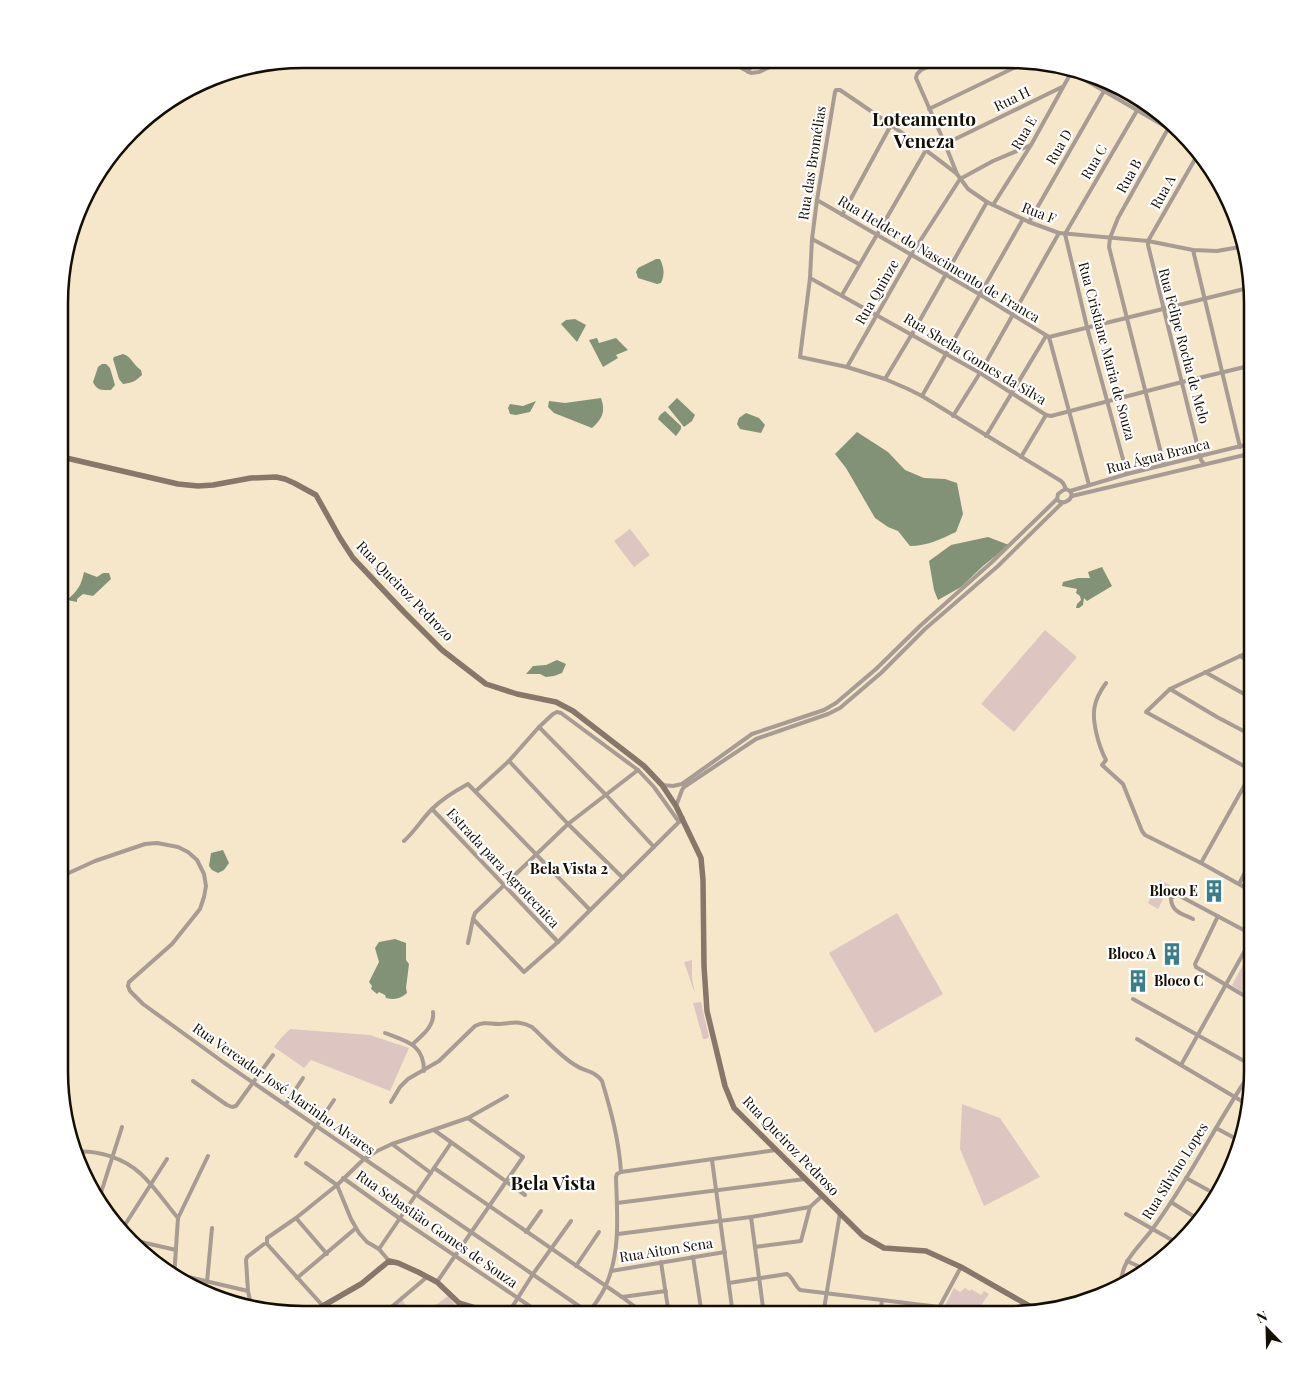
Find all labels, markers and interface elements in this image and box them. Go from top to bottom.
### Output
street label: Rua H [990,81,1033,115]
street label: Rua das Bromélias [793,104,830,221]
district label: Loteamento Veneza [872,105,976,153]
street label: Rua E [1006,112,1041,153]
street label: Rua D [1041,126,1076,168]
street label: Rua C [1076,141,1111,183]
street label: Rua B [1111,155,1146,196]
street label: Rua A [1146,171,1180,212]
street label: Rua Helder do Nascimento de Franca [835,191,1044,327]
street label: Rua F [1019,197,1059,228]
street label: Rua Quinze [850,256,903,328]
street label: Rua Cristiane Maria de Souza [1074,259,1140,442]
street label: Rua Felipe Rocha de Melo [1155,266,1214,426]
street label: Rua Sheila Gomes da Silva [900,308,1050,409]
street label: Rua Água Branca [1104,434,1211,478]
street label: Rua Queiroz Pedrozo [353,537,458,645]
street label: Estrada para Agrotecnica [443,804,564,932]
district label: Bela Vista 2 [530,858,608,878]
building icon: Bloco E [1201,878,1227,904]
place label: Bloco E [1150,881,1198,900]
building icon: Bloco A [1159,941,1185,967]
place label: Bloco A [1108,944,1157,963]
building icon: Bloco C [1125,968,1151,994]
place label: Bloco C [1154,971,1204,990]
street label: Rua Vereador José Marinho Alvares [189,1018,379,1159]
street label: Rua Queiroz Pedroso [739,1092,844,1200]
street label: Rua Silvino Lopes [1137,1119,1212,1223]
street label: Rua Sebastião Gomes de Souza [353,1165,522,1292]
district label: Bela Vista [510,1169,596,1195]
street label: Rua Aiton Sena [618,1233,714,1266]
north arrow [1242,1304,1292,1354]
text: N [1253,1306,1270,1327]

